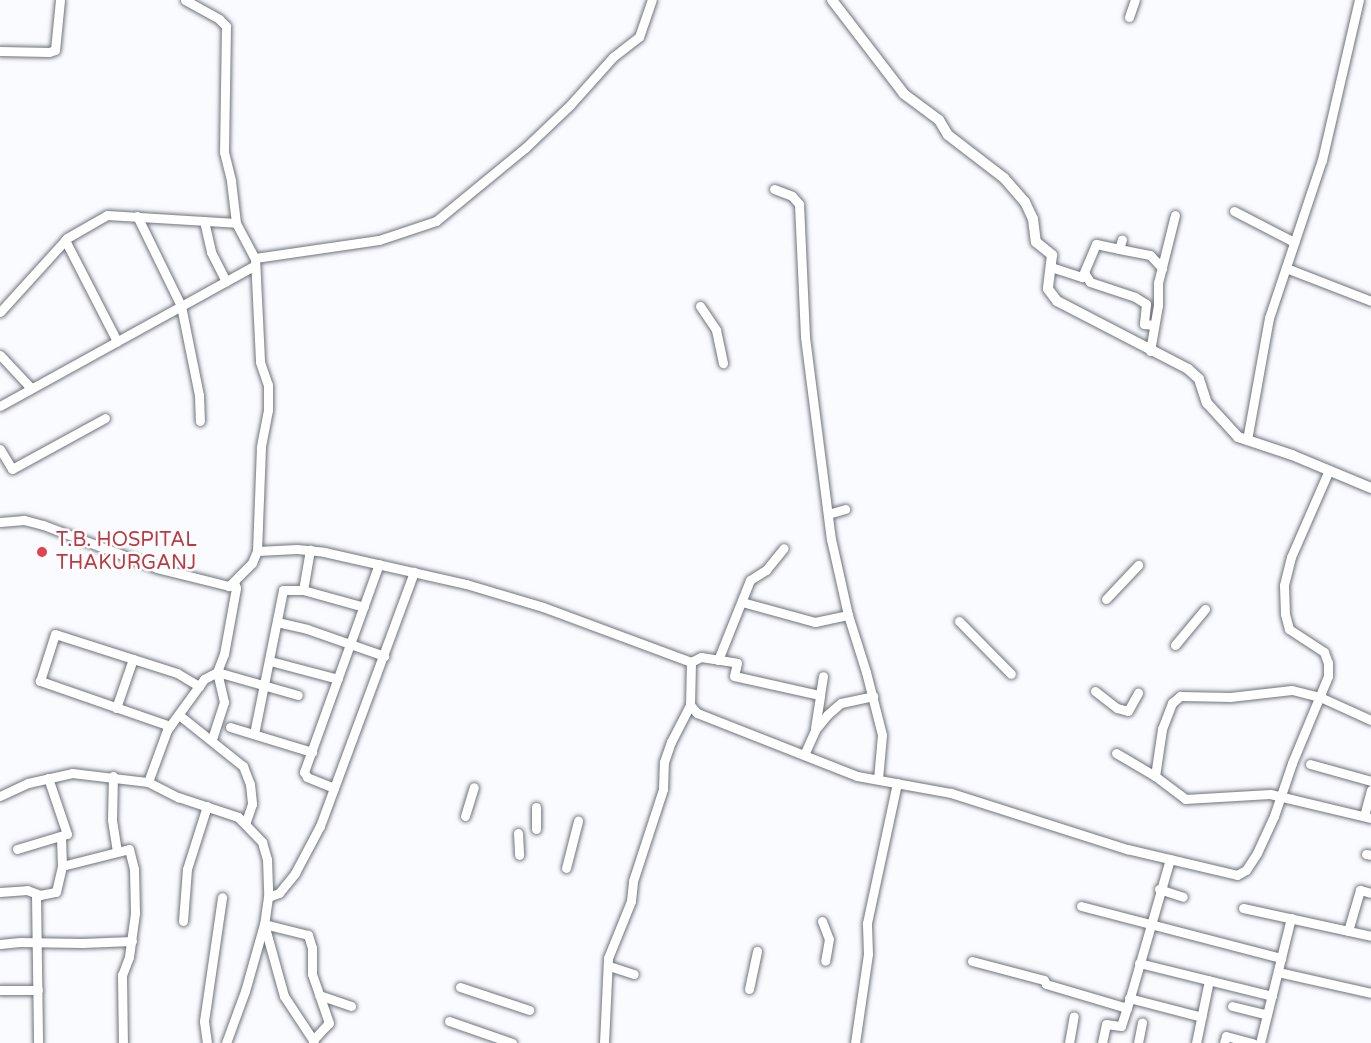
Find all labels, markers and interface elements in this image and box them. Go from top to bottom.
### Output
place label: T.B. HOSPITAL THAKURGANJ [56,528,197,575]
marker: T.B. HOSPITAL THAKURGANJ [33,543,51,561]

